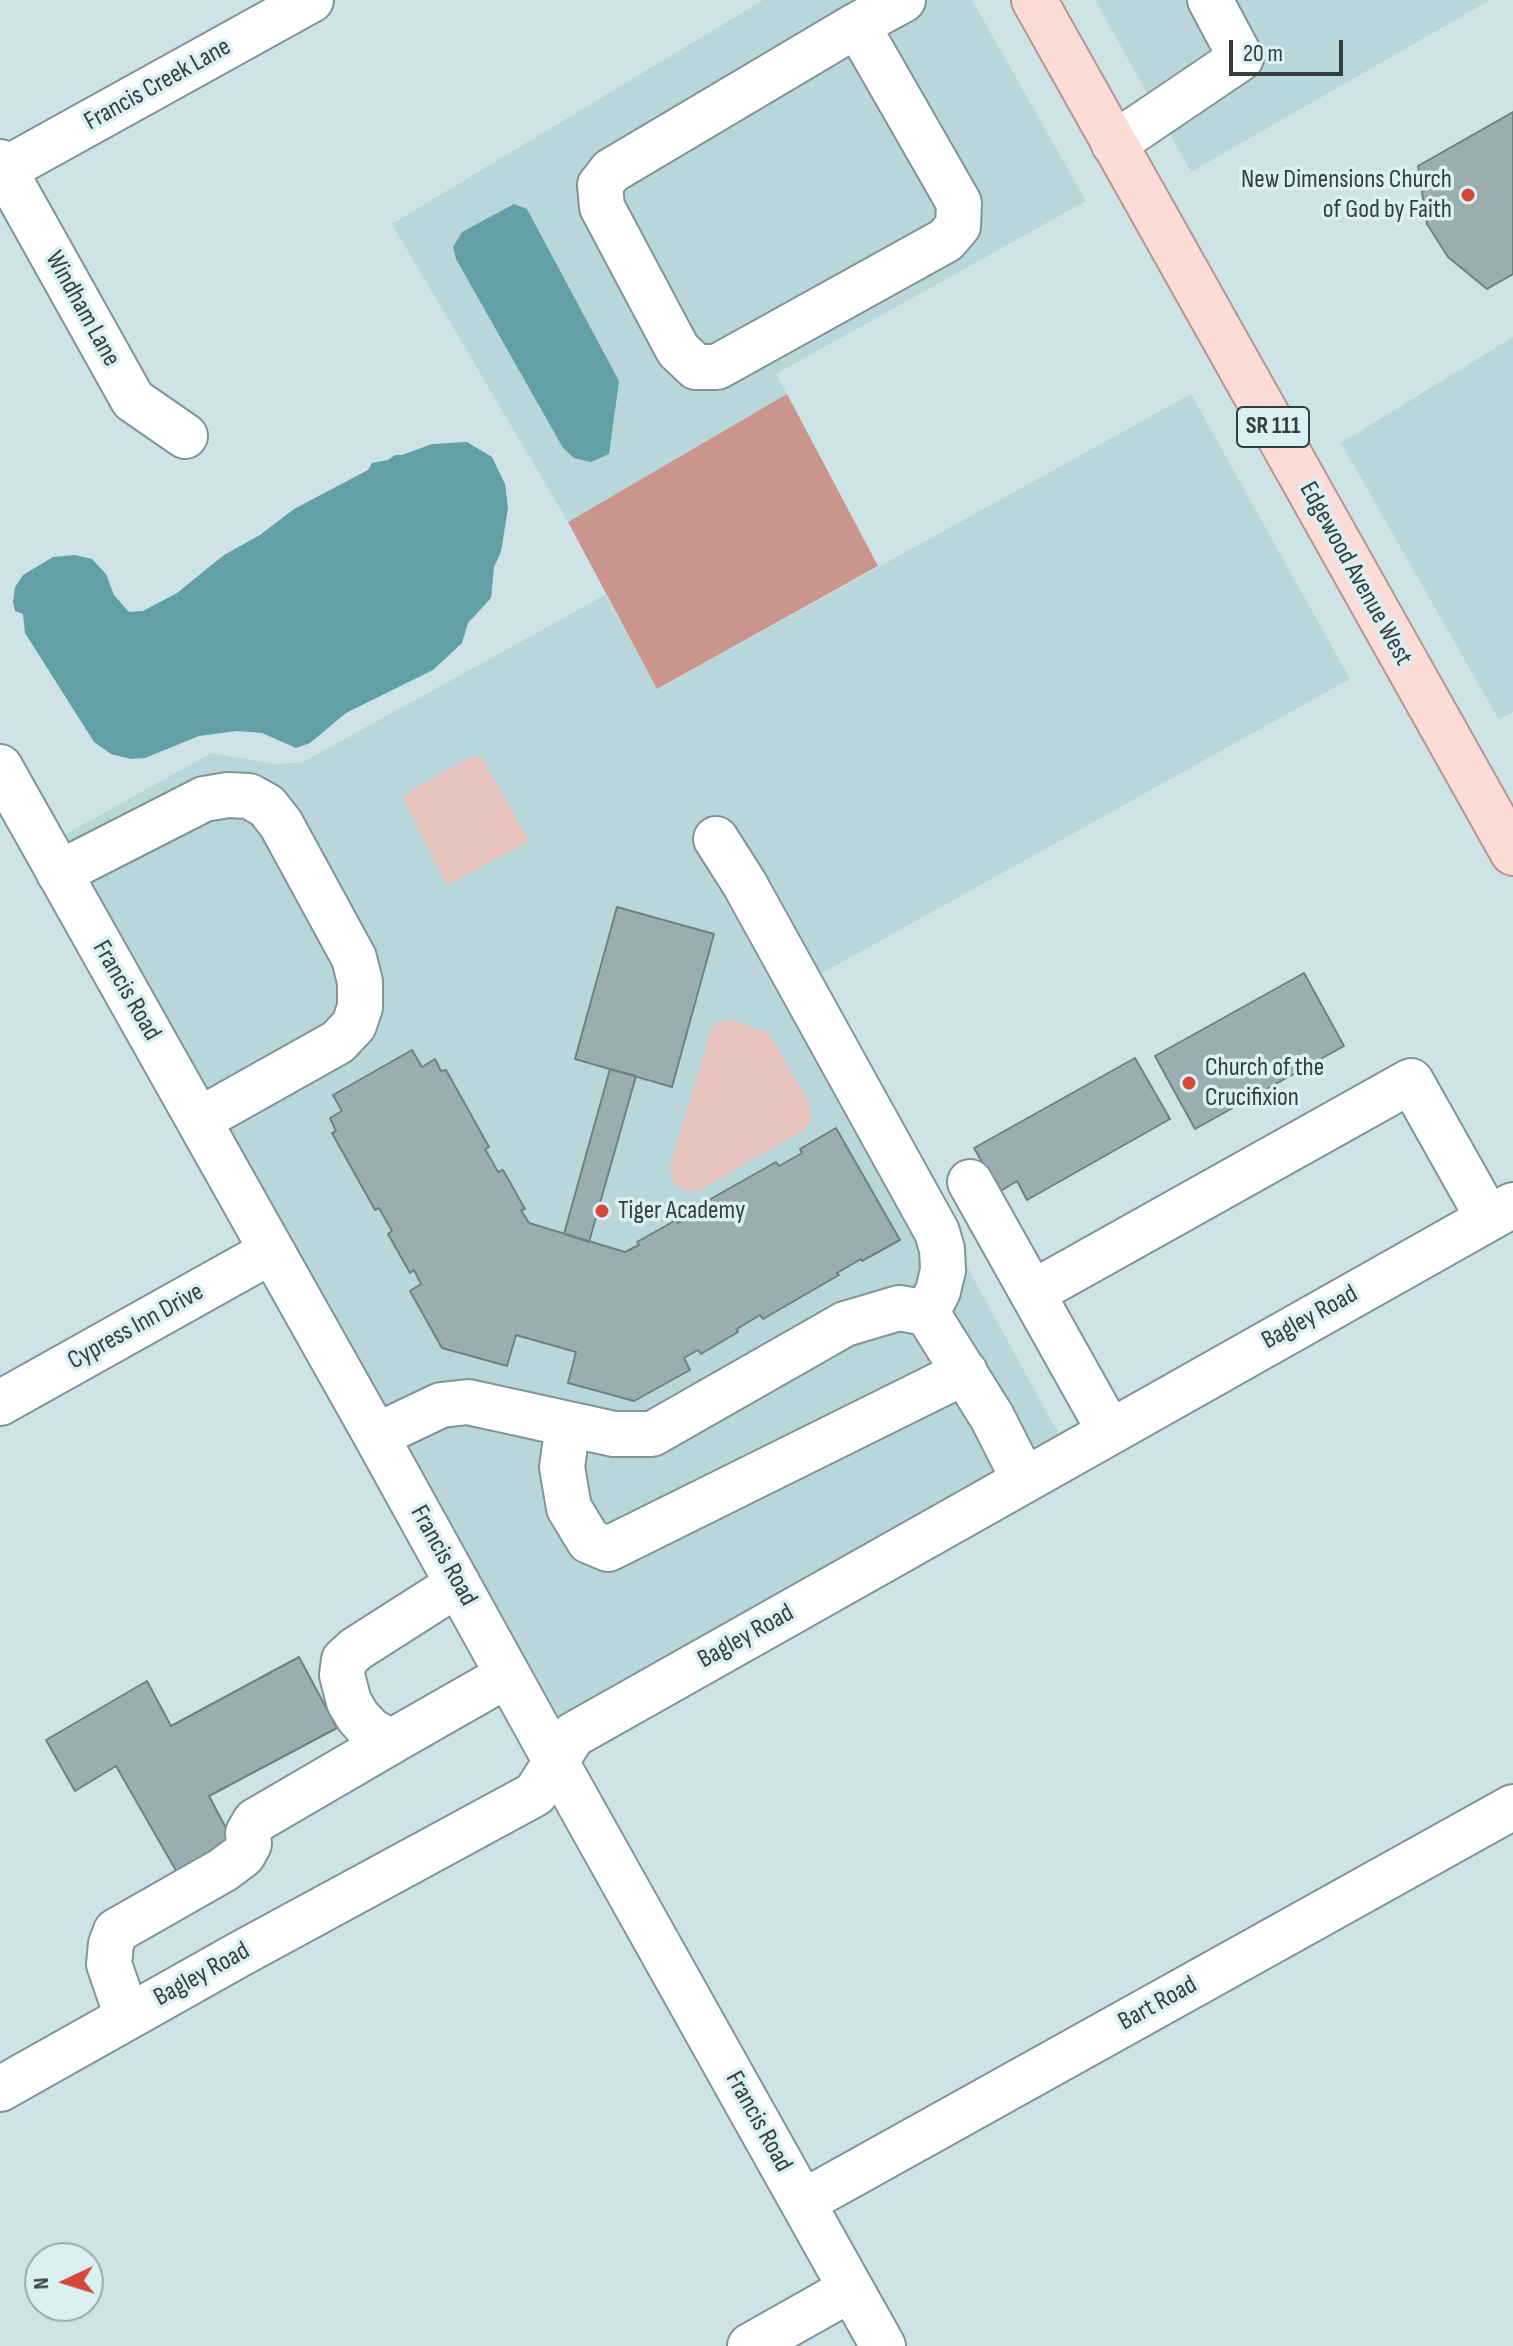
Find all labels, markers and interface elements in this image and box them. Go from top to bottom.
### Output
scale bar [1233,24,1347,74]
street label: Francis Creek Lane [79,32,237,138]
text: 20 m [1243,39,1283,68]
place label: New Dimensions Church of God by Faith [1241,164,1452,226]
marker: New Dimensions Church of God by Faith [1459,186,1477,204]
street label: Windham Lane [38,246,126,372]
road number: SR 111 [1237,407,1309,447]
street label: Edgewood Avenue West [1292,477,1418,671]
street label: Francis Road [85,936,167,1046]
place label: Church of the Crucifixion [1205,1052,1324,1114]
marker: Church of the Crucifixion [1180,1074,1198,1092]
place label: Tiger Academy [618,1195,745,1227]
marker: Tiger Academy [593,1202,611,1220]
street label: Cypress Inn Drive [63,1277,209,1377]
street label: Bagley Road [1257,1279,1363,1357]
street label: Francis Road [403,1500,483,1612]
street label: Bagley Road [693,1598,799,1676]
street label: Bagley Road [149,1936,255,2014]
street label: Bart Road [1113,1970,1203,2038]
street label: Francis Road [718,2066,798,2178]
north arrow [24,2242,104,2322]
text: N [28,2277,55,2290]

